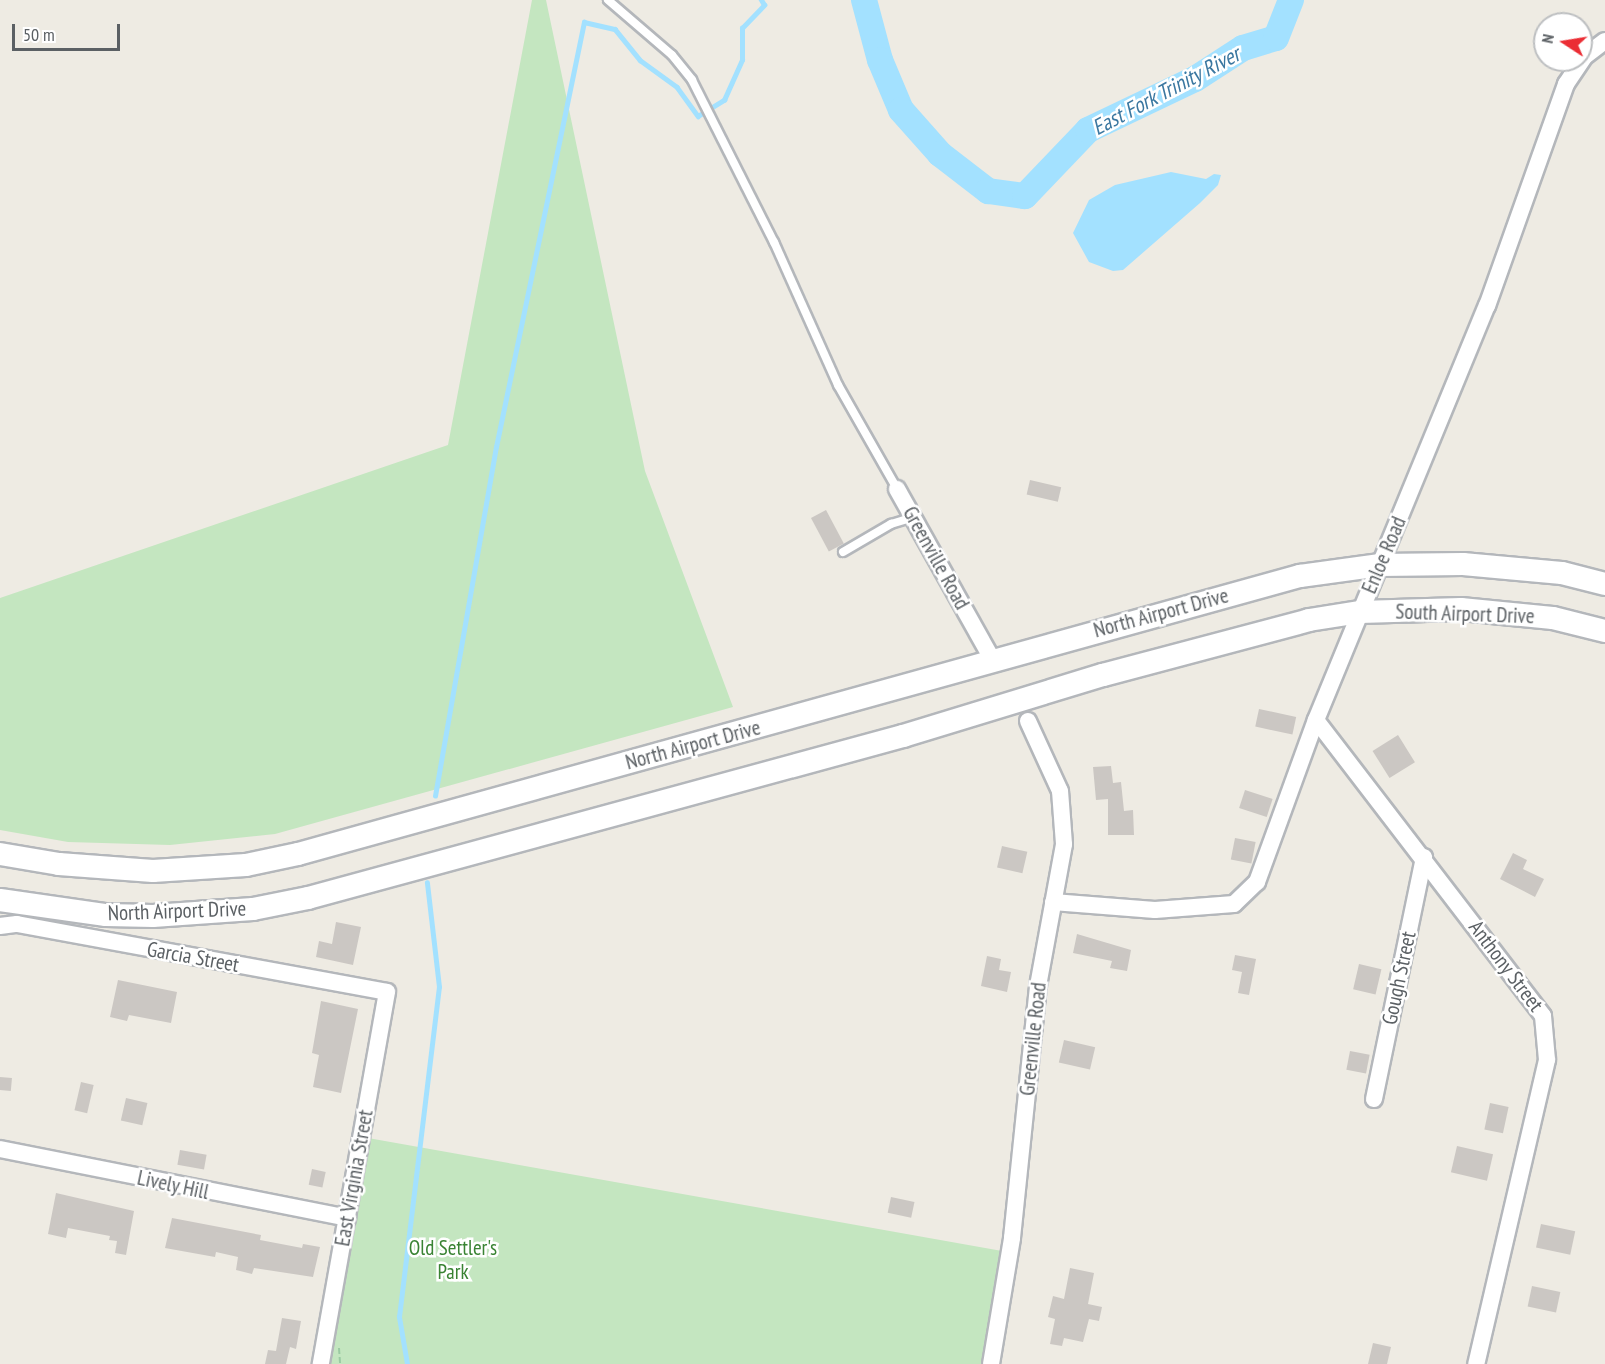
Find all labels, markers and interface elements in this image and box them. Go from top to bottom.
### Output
scale bar [15,12,123,50]
north arrow [1533,12,1593,72]
text: 50 m [23,23,55,46]
text: N [1537,32,1558,45]
water label: East Fork Trinity River [1087,41,1245,141]
street label: Greenville Road [897,502,975,614]
street label: Enloe Road [1357,513,1411,597]
street label: North Airport Drive [1091,583,1231,643]
street label: South Airport Drive [1395,599,1535,629]
street label: North Airport Drive [623,715,763,775]
street label: North Airport Drive [107,896,247,926]
street label: Anthony Street [1463,915,1549,1017]
street label: Gough Street [1377,929,1421,1027]
street label: Garcia Street [145,937,241,977]
street label: Greenville Road [1015,981,1051,1097]
street label: East Virginia Street [330,1108,378,1248]
street label: Lively Hill [135,1165,211,1205]
park label: Old Settler's Park [409,1235,497,1285]

